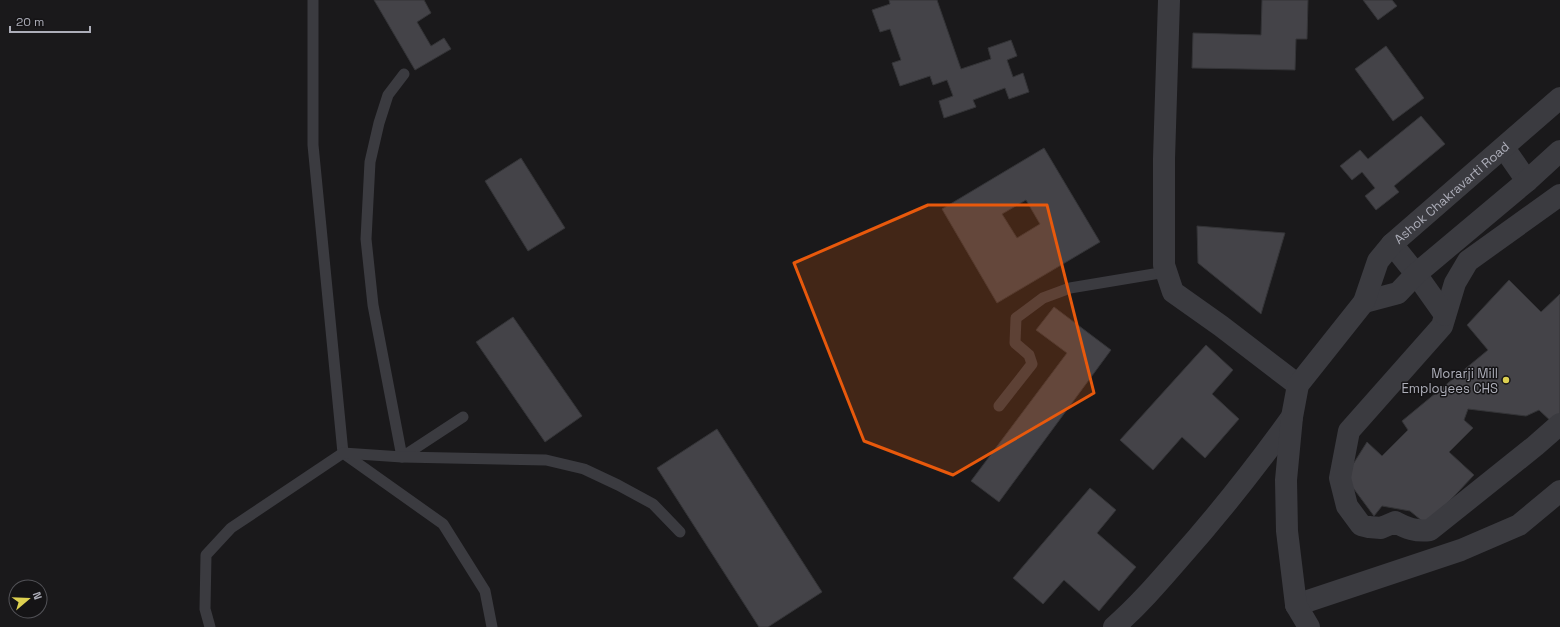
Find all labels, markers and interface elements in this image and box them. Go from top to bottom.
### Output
scale bar [10,8,90,34]
text: 20 m [16,14,44,30]
street label: Ashok Chakravarti Road [1390,138,1513,247]
place label: Morarji Mill Employees CHS [1402,365,1498,397]
marker: Morarji Mill Employees CHS [1501,375,1511,385]
north arrow [8,579,48,619]
text: N [30,590,45,602]

